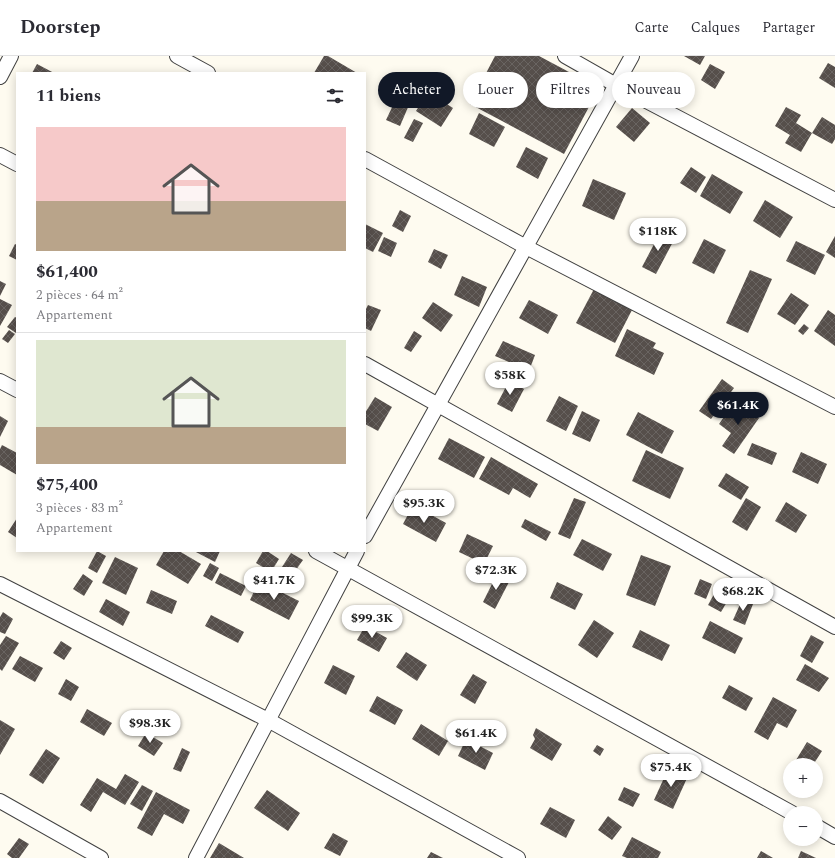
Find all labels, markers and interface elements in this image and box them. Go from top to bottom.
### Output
text: Doorstep [20,13,101,42]
text: Carte [635,17,669,38]
text: Calques [691,17,740,38]
text: Partager [762,17,815,38]
chip: Acheter [378,72,455,108]
chip: Louer [463,72,528,108]
chip: Filtres [536,72,604,108]
chip: Nouveau [612,72,695,108]
text: 11 biens [36,83,101,109]
icon: filters [324,85,346,107]
icon: home [155,153,227,225]
pin: $118K [630,218,686,252]
text: $118K [638,221,678,241]
text: $61,400 [36,259,98,285]
text: 2 pièces · 64 m² [36,285,123,305]
text: Appartement [36,305,113,325]
pin: $58K [486,362,534,396]
text: $58K [494,365,526,385]
icon: home [155,366,227,438]
pin: $61.4K [705,392,771,426]
text: $61.4K [717,395,759,415]
text: $75,400 [36,472,98,498]
pin: $95.3K [391,490,457,524]
text: $95.3K [403,493,445,513]
text: 3 pièces · 83 m² [36,498,123,518]
text: Appartement [36,518,113,538]
pin: $72.3K [463,557,529,591]
text: $72.3K [475,560,517,580]
pin: $41.7K [241,567,307,601]
text: $41.7K [253,570,295,590]
pin: $68.2K [710,578,776,612]
text: $68.2K [722,581,764,601]
pin: $99.3K [339,605,405,639]
text: $99.3K [351,608,393,628]
pin: $98.3K [117,710,183,744]
text: $98.3K [129,713,171,733]
pin: $61.4K [443,720,509,754]
text: $61.4K [455,723,497,743]
pin: $75.4K [638,754,704,788]
text: $75.4K [650,757,692,777]
map controls [783,758,823,846]
button: + [783,758,823,798]
button: − [783,806,823,846]

